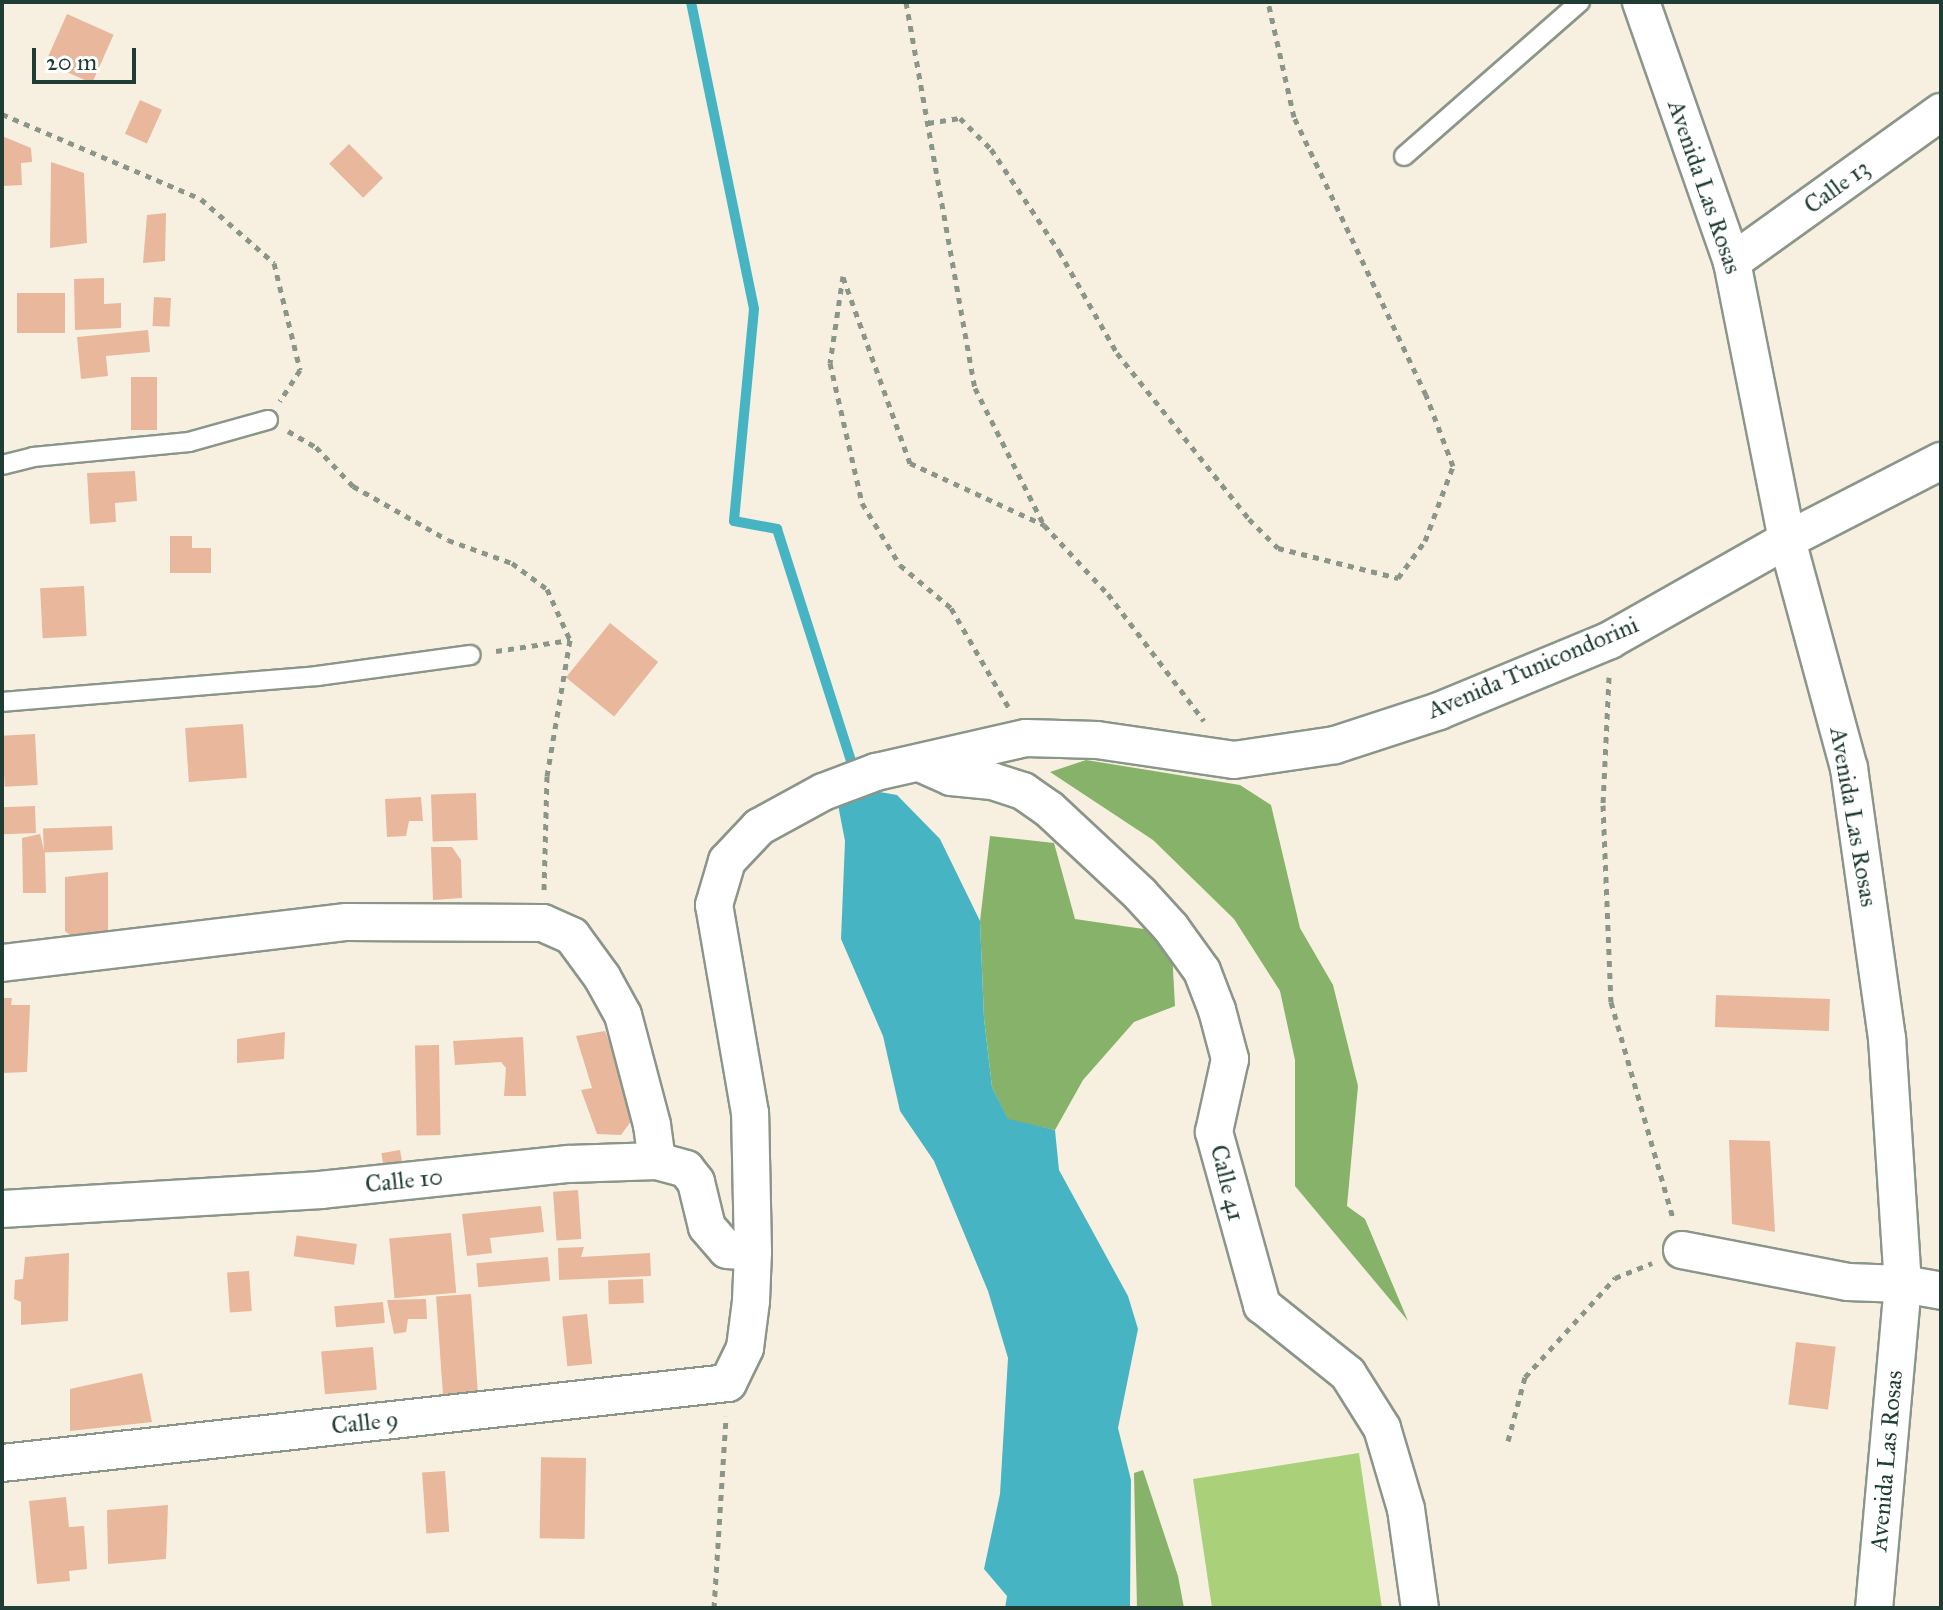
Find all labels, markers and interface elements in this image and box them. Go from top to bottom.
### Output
scale bar [36,32,140,82]
text: 20 m [46,47,97,77]
street label: Avenida Las Rosas [1661,96,1747,278]
street label: Calle 13 [1799,154,1875,220]
street label: Avenida Tunicondorini [1423,611,1643,725]
street label: Avenida Las Rosas [1823,725,1883,909]
street label: Calle 41 [1204,1142,1250,1224]
street label: Calle 10 [364,1163,444,1199]
street label: Avenida Las Rosas [1865,1369,1909,1553]
street label: Calle 9 [330,1405,400,1441]

